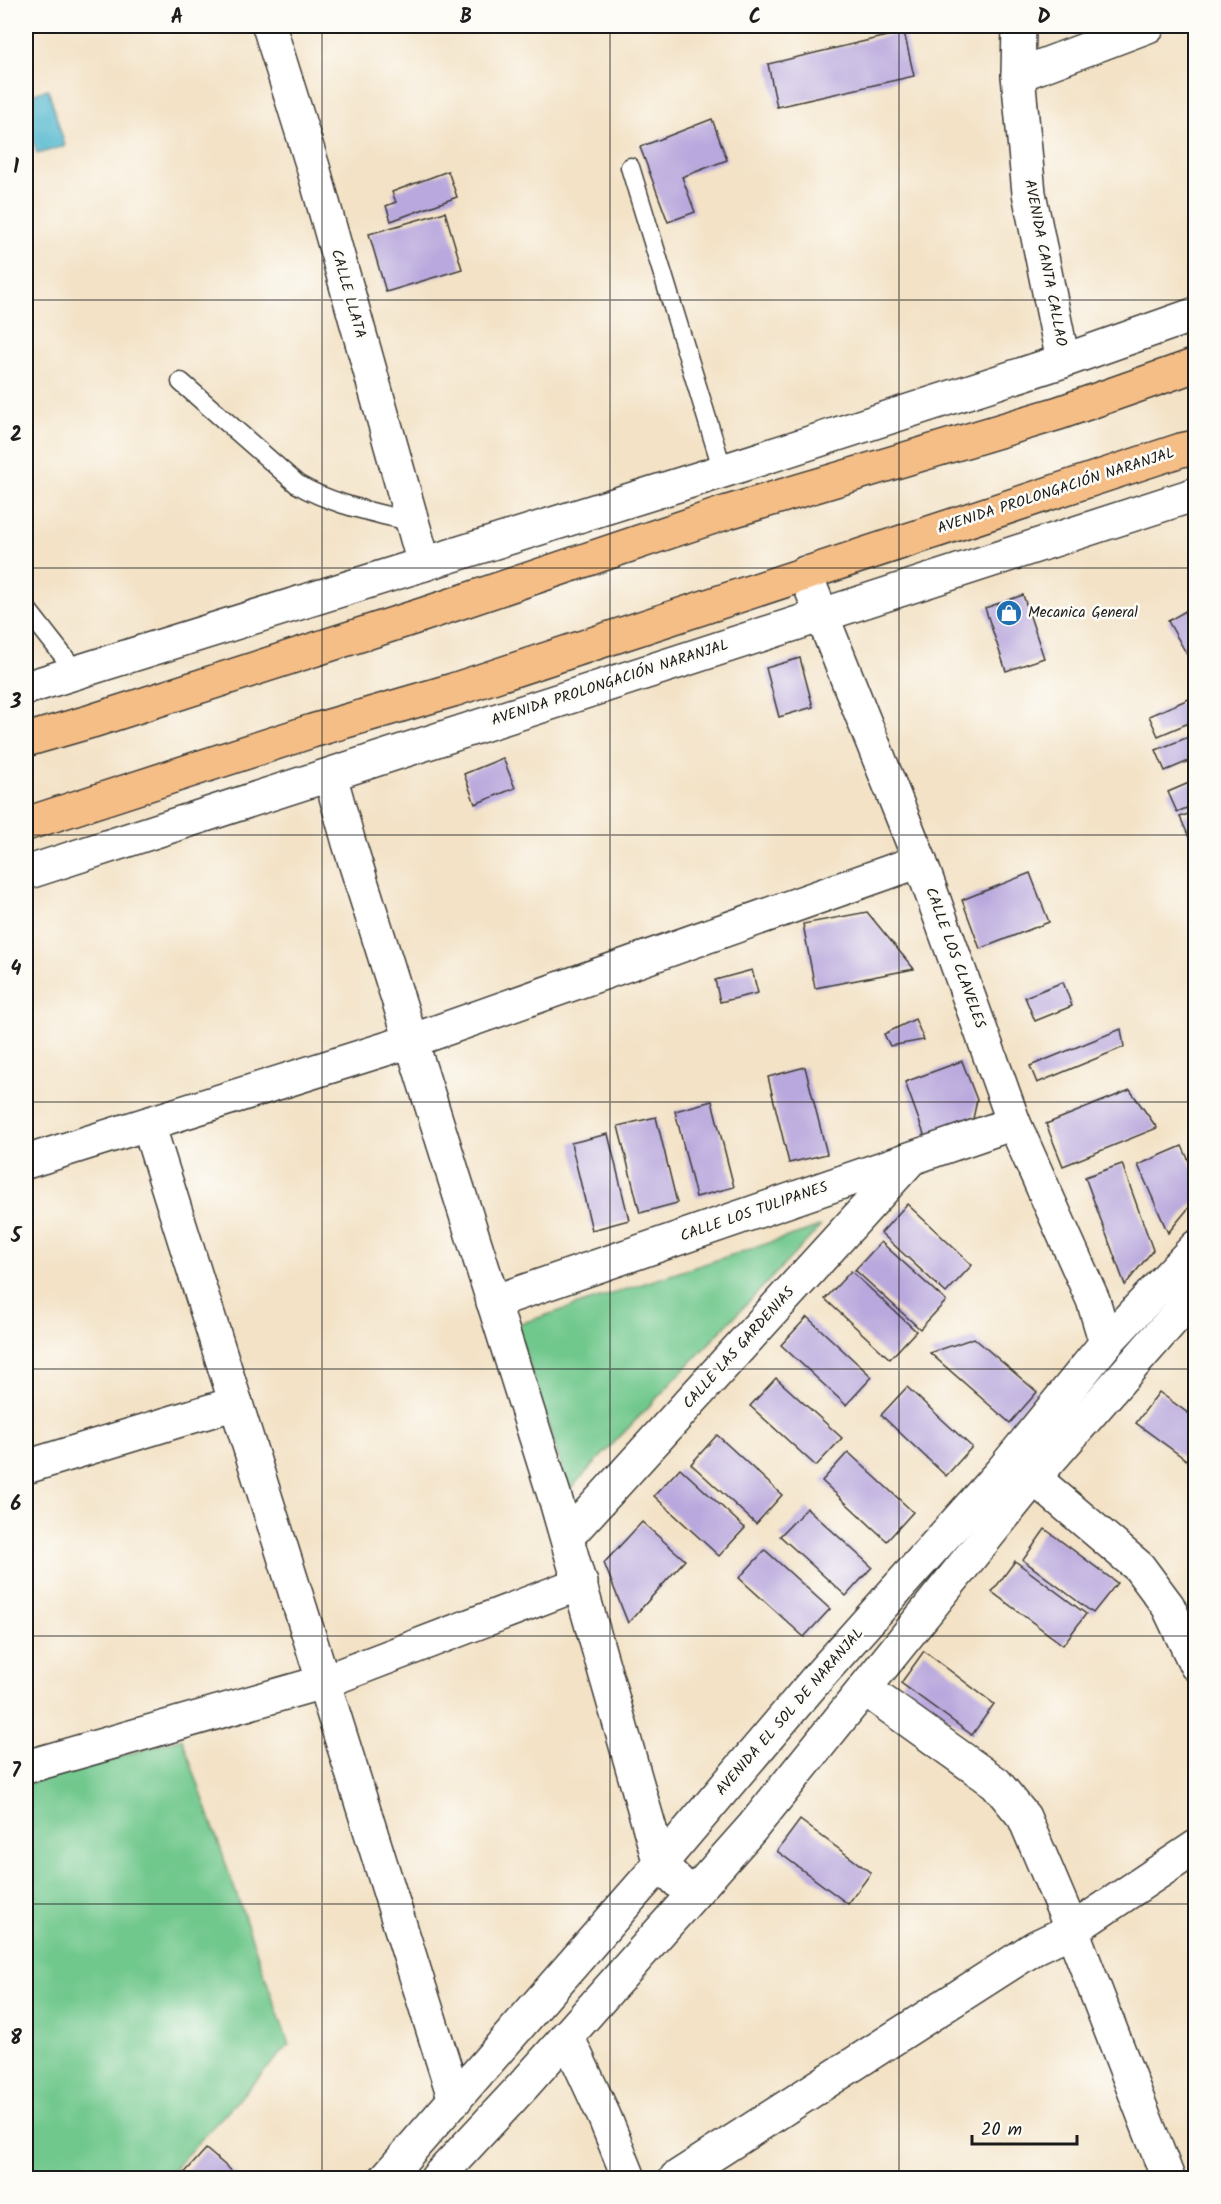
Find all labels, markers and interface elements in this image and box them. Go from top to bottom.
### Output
text: A [171,2,183,34]
text: B [460,2,472,34]
text: C [749,2,761,34]
text: D [1037,2,1051,34]
text: 1 [13,152,19,184]
street label: AVENIDA CANTA CALLAO [1017,177,1073,349]
street label: CALLE LLATA [324,247,372,341]
text: 2 [10,420,22,452]
street label: AVENIDA PROLONGACIÓN NARANJAL [934,441,1178,541]
shop icon: Mecanica General [994,598,1024,628]
place label: Mecanica General [1028,601,1138,625]
street label: AVENIDA PROLONGACIÓN NARANJAL [488,633,732,733]
text: 3 [10,687,22,719]
street label: CALLE LOS CLAVELES [918,884,992,1032]
text: 4 [11,954,22,986]
street label: CALLE LOS TULIPANES [677,1175,831,1249]
text: 5 [10,1221,23,1253]
street label: CALLE LAS GARDENIAS [677,1281,801,1415]
text: 6 [11,1489,22,1521]
street label: AVENIDA EL SOL DE NARANJAL [710,1623,870,1801]
text: 7 [11,1756,21,1788]
text: 8 [10,2023,22,2055]
scale bar [972,2108,1077,2146]
text: 20 m [981,2116,1022,2145]

